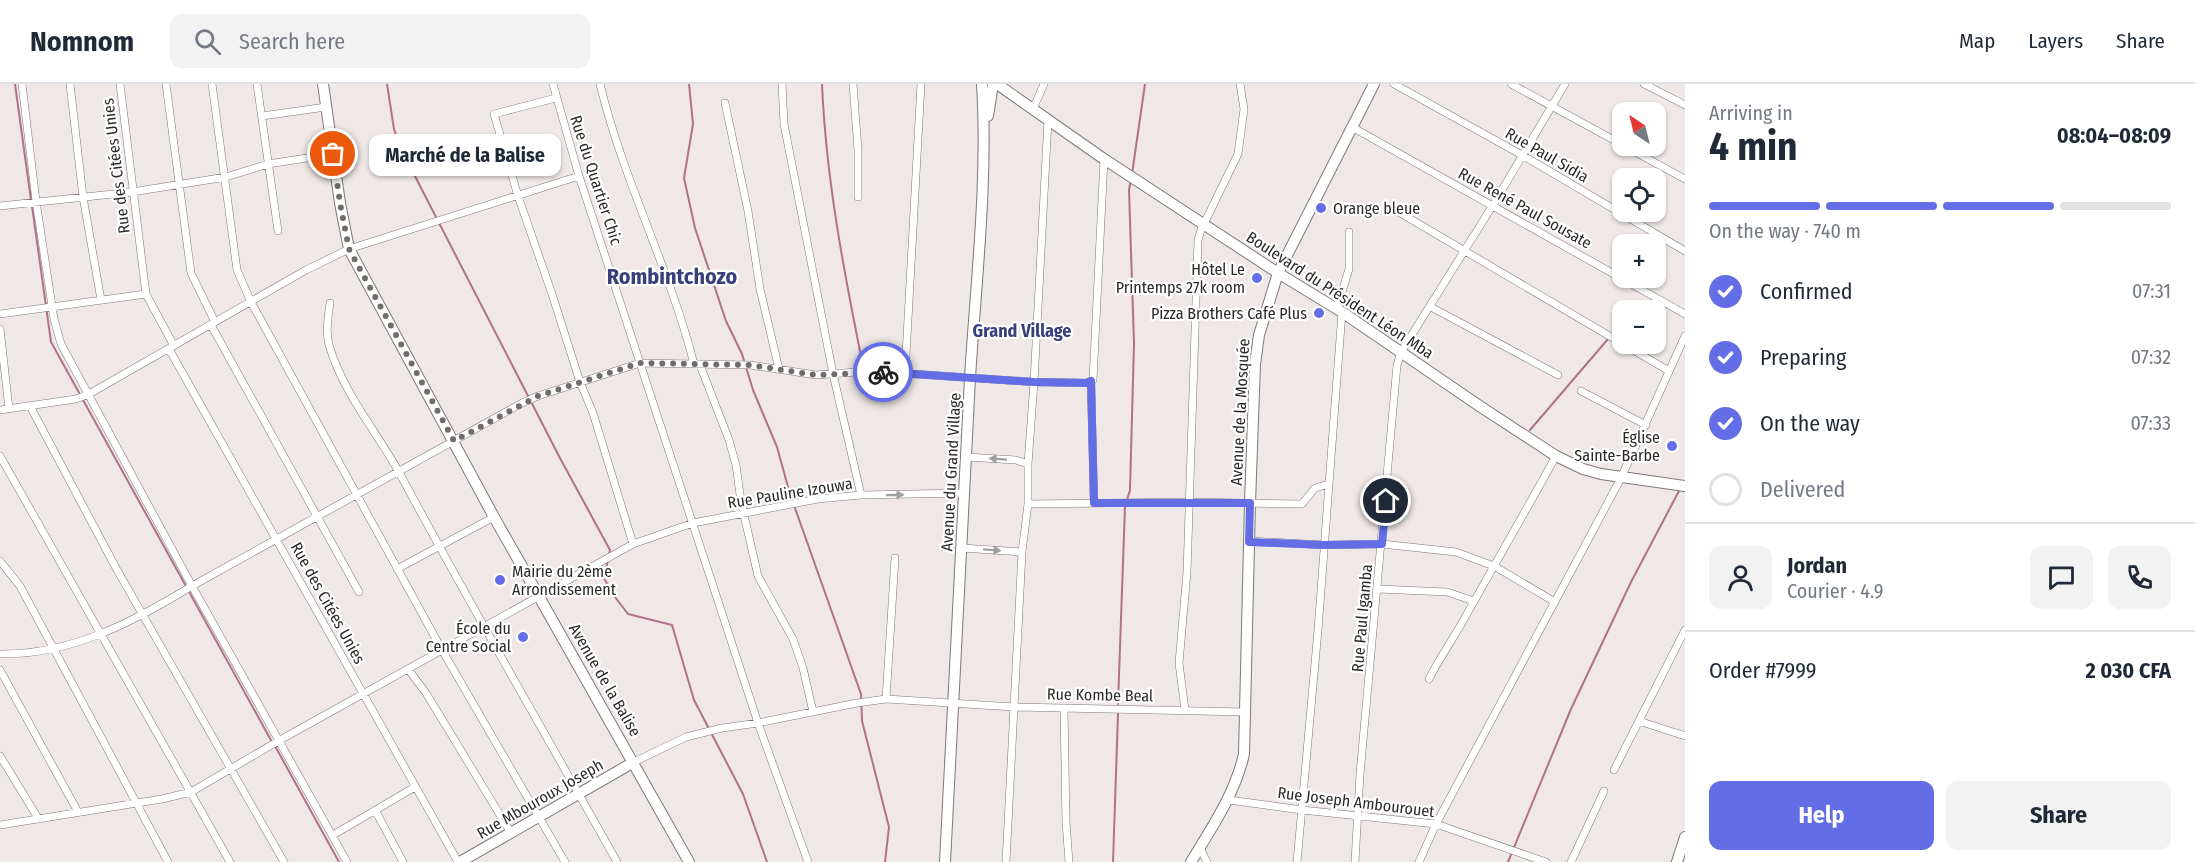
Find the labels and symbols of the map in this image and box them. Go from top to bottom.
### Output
street label: Rue des Citées Unies [98,97,134,235]
north arrow [1612,102,1666,156]
street label: Rue du Quartier Chic [566,113,626,247]
street label: Rue Paul Sidia [1502,124,1592,187]
pin [307,128,358,179]
callout: Marché de la Balise [369,133,561,175]
street label: Rue René Paul Sousate [1455,164,1595,253]
place label: Orange bleue [1333,199,1420,218]
marker: Orange bleue [1314,201,1328,215]
street label: Boulevard du Président Léon Mba [1243,227,1437,363]
place label: Hôtel Le Printemps 27k room [1116,260,1245,297]
district label: Rombintchozo [607,263,737,290]
marker: Hôtel Le Printemps 27k room [1250,271,1264,285]
place label: Pizza Brothers Café Plus [1151,304,1307,323]
marker: Pizza Brothers Café Plus [1312,306,1326,320]
district label: Grand Village [973,320,1071,342]
street label: Avenue de la Mosquée [1227,338,1253,486]
courier [853,342,913,402]
street label: Avenue du Grand Village [937,392,965,552]
place label: Église Sainte-Barbe [1574,428,1660,465]
marker: Église Sainte-Barbe [1665,439,1679,453]
one-way arrow [988,454,1007,463]
street label: Rue Pauline Izouwa [726,474,854,512]
pin [1360,475,1411,526]
one-way arrow [886,490,905,499]
street label: Rue des Citées Unies [287,539,369,667]
one-way arrow [982,545,1001,554]
place label: Mairie du 2ème Arrondissement [512,562,617,599]
street label: Rue Paul Igamba [1348,563,1376,673]
marker: Mairie du 2ème Arrondissement [493,573,507,587]
place label: École du Centre Social [426,619,511,656]
street label: Avenue de la Balise [565,620,645,740]
marker: École du Centre Social [516,630,530,644]
street label: Rue Kombe Beal [1047,685,1153,705]
street label: Rue Mbouroux Joseph [474,755,606,843]
street label: Rue Joseph Ambourouet [1276,783,1436,821]

